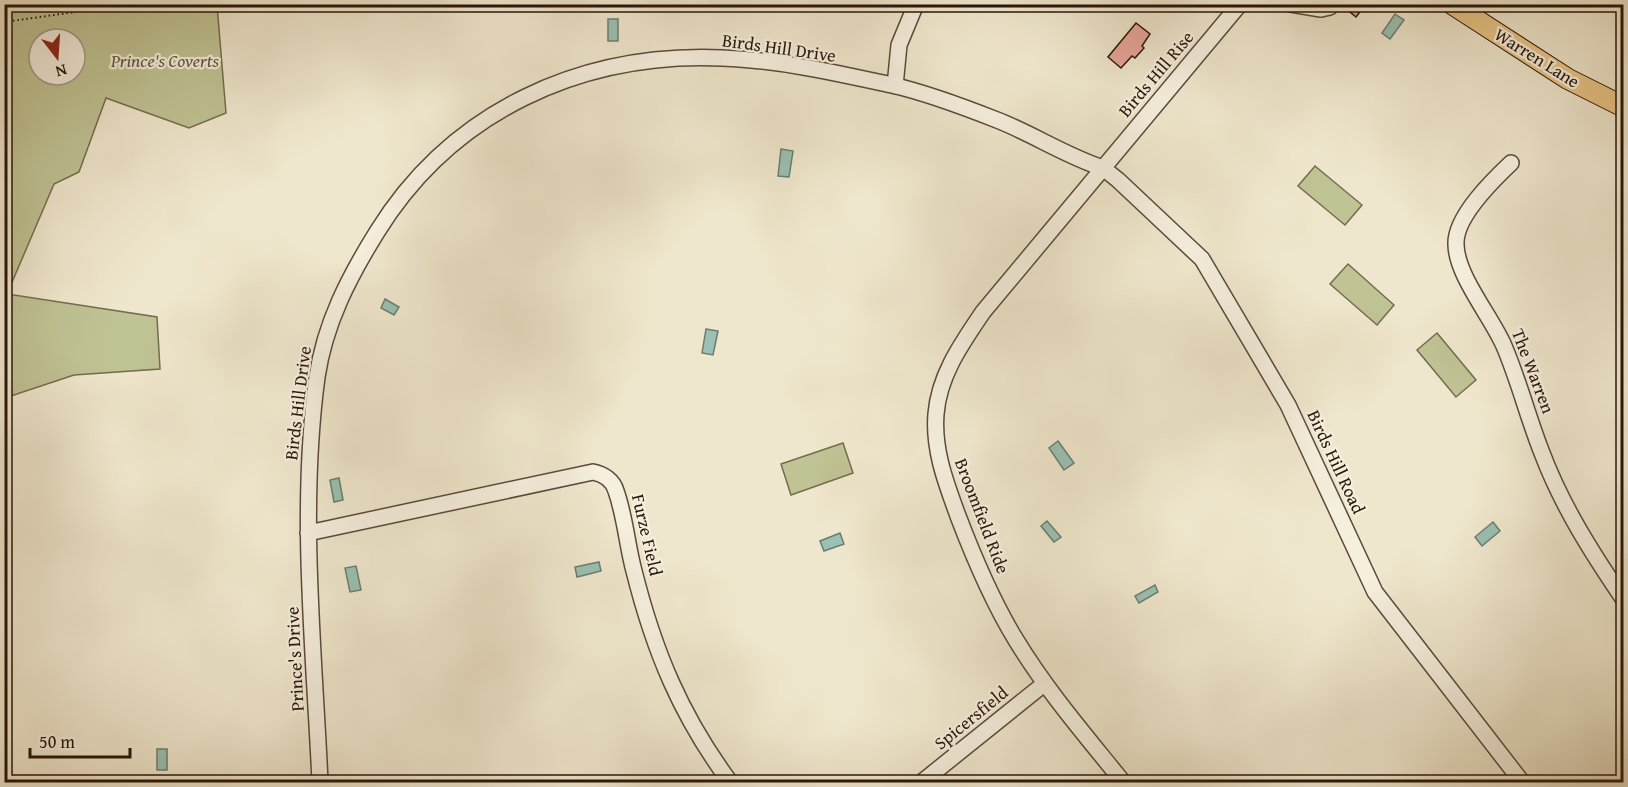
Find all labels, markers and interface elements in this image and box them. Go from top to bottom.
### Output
street label: Warren Lane [1489,21,1585,94]
street label: Birds Hill Rise [1111,25,1200,123]
street label: Birds Hill Drive [720,26,838,69]
north arrow [27,27,87,87]
park label: Prince's Coverts [110,47,220,74]
text: N [52,58,70,84]
street label: The Warren [1505,325,1562,417]
street label: Birds Hill Drive [277,344,318,461]
street label: Birds Hill Road [1301,405,1373,519]
street label: Broomfield Ride [948,454,1017,578]
street label: Furze Field [625,491,670,579]
street label: Prince's Drive [278,606,311,712]
street label: Spicersfield [928,679,1014,756]
scale bar [30,721,130,759]
text: 50 m [39,728,75,755]

